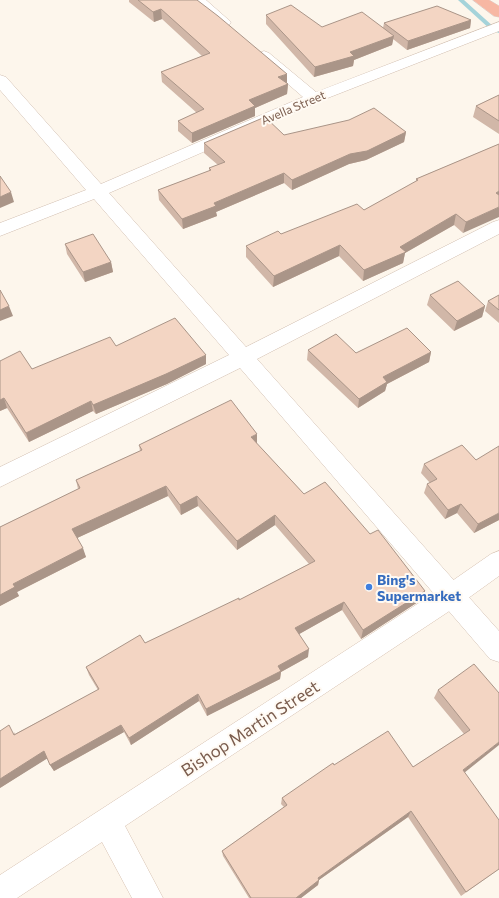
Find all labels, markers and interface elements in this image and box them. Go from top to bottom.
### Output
street label: Avella Street [259,87,327,127]
place label: Bing's Supermarket [377,571,461,604]
marker: Bing's Supermarket [364,582,374,592]
street label: Bishop Martin Street [177,675,323,781]

